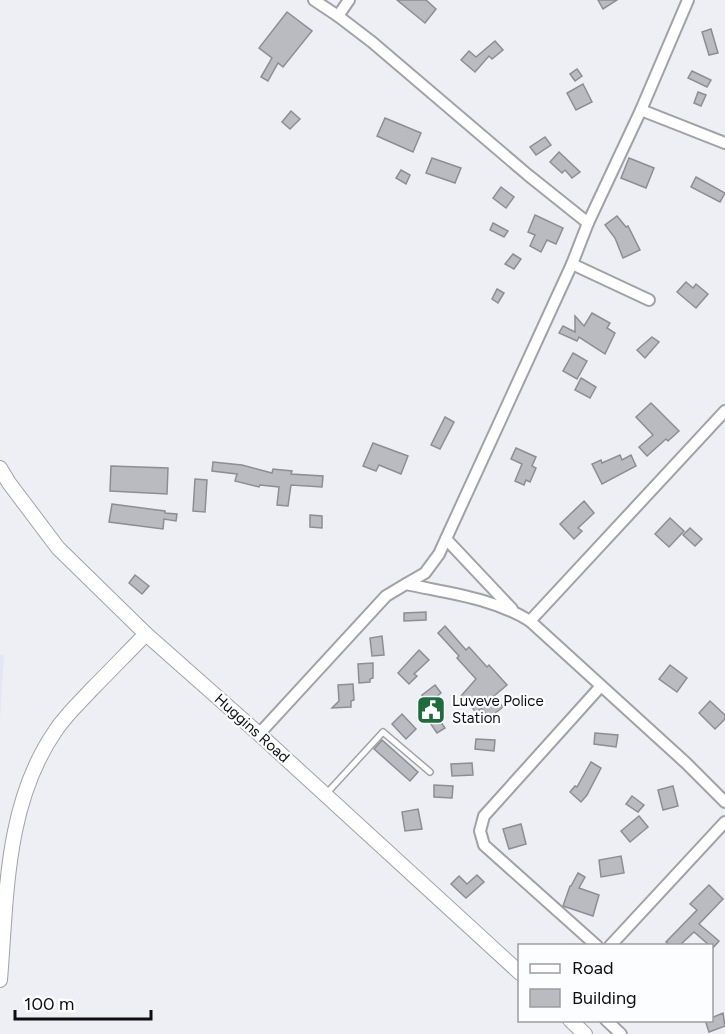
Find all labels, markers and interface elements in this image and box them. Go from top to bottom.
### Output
street label: Huggins Road [211,690,293,766]
place label: Luveve Police Station [452,692,544,727]
public building icon: Luveve Police Station [415,694,447,726]
legend [518,944,713,1022]
text: Road [572,957,613,979]
scale bar [15,983,152,1021]
text: Building [572,987,637,1009]
text: 100 m [24,993,74,1015]

